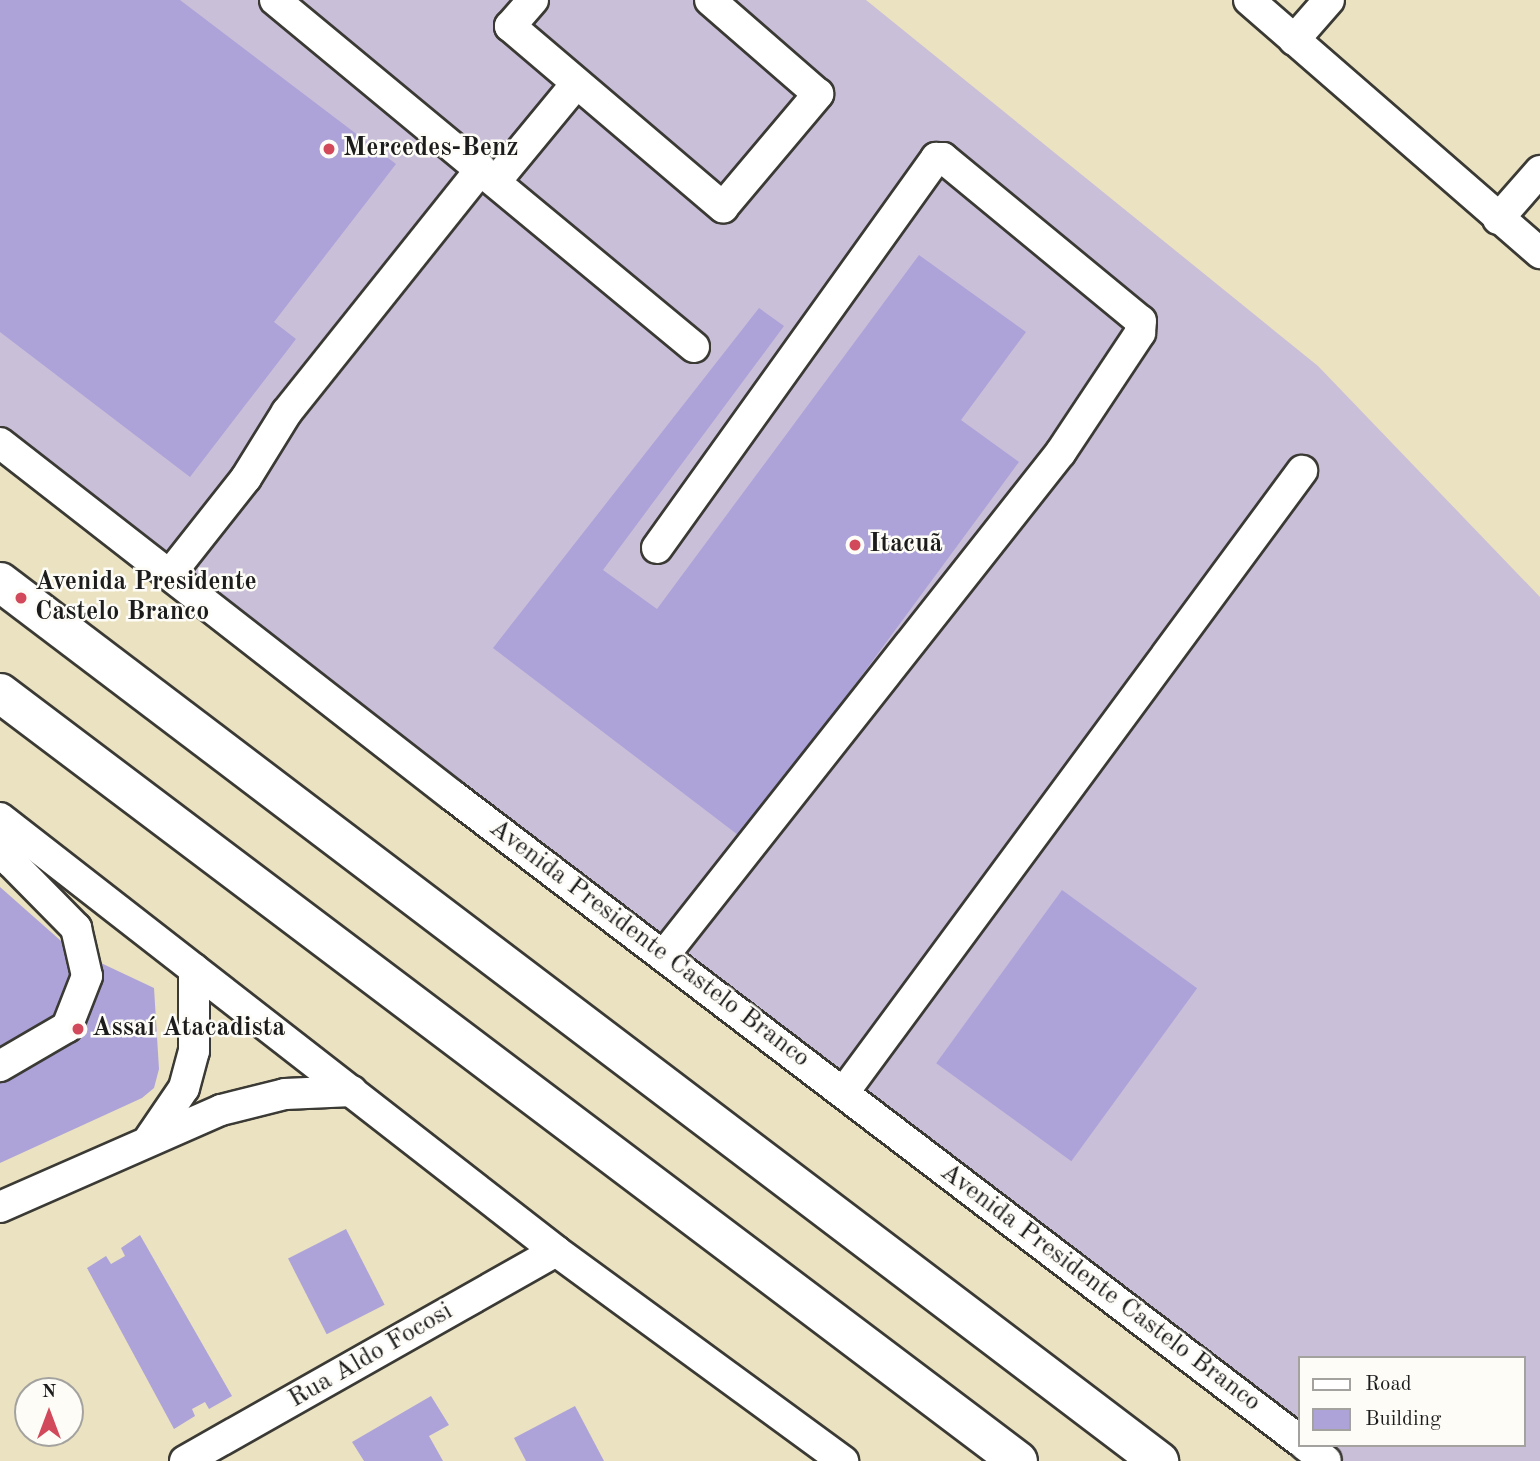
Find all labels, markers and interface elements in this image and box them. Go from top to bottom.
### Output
place label: Mercedes-Benz [343,133,518,165]
marker: Mercedes-Benz [321,141,337,157]
place label: Itacuã [869,529,943,561]
marker: Itacuã [847,537,863,553]
place label: Avenida Presidente Castelo Branco [35,567,257,628]
marker: Avenida Presidente Castelo Branco [13,590,29,606]
street label: Avenida Presidente Castelo Branco [482,813,816,1075]
place label: Assaí Atacadista [92,1013,285,1045]
marker: Assaí Atacadista [70,1021,86,1037]
street label: Avenida Presidente Castelo Branco [933,1157,1267,1419]
street label: Rua Aldo Focosi [283,1296,459,1416]
legend [1298,1356,1526,1447]
text: Road [1365,1374,1412,1395]
north arrow [14,1377,84,1447]
text: N [42,1383,56,1402]
text: Building [1365,1409,1441,1430]

